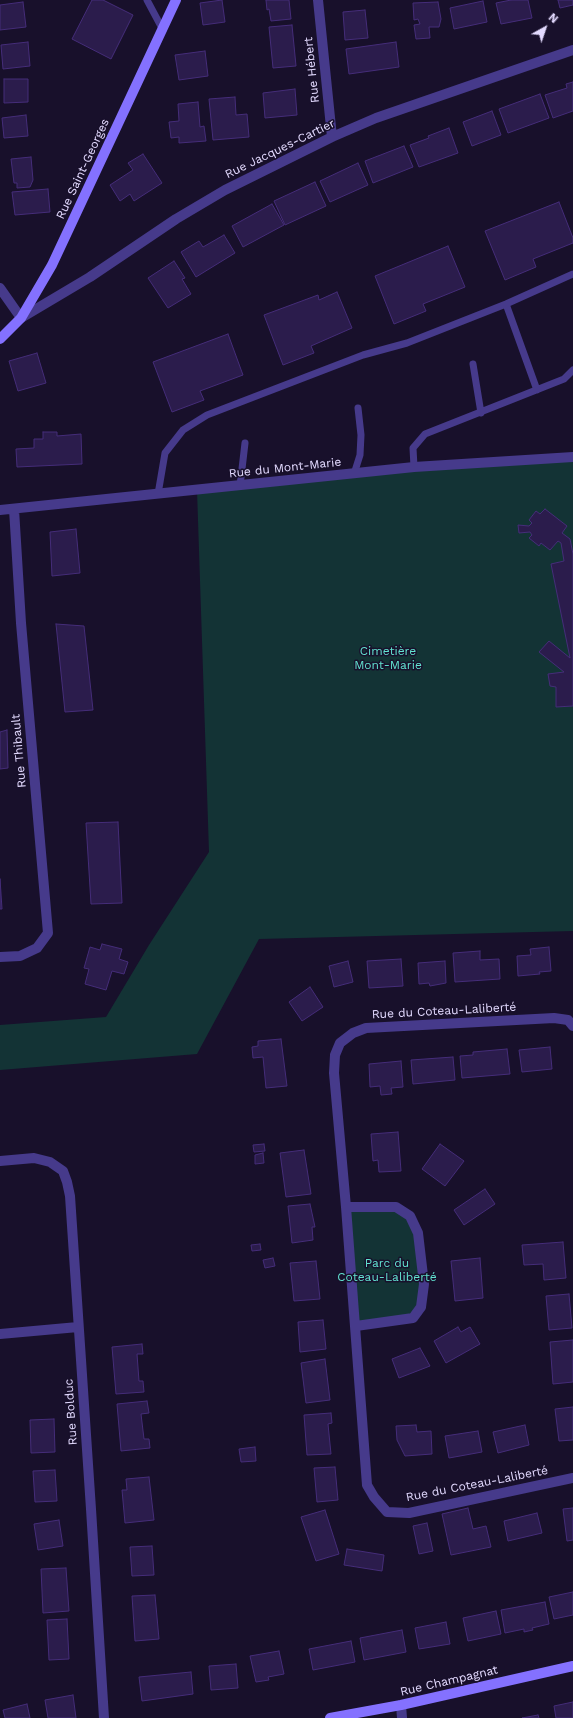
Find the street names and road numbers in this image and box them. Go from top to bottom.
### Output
street label: Rue Hébert [301,36,323,104]
street label: Rue Saint-Georges [53,116,113,222]
street label: Rue Jacques-Cartier [223,116,337,182]
street label: Rue du Mont-Marie [228,455,342,481]
street label: Rue Thibault [9,713,29,789]
street label: Rue du Coteau-Laliberté [371,1000,517,1022]
street label: Rue Bolduc [61,1378,81,1446]
street label: Rue du Coteau-Laliberté [405,1463,549,1505]
street label: Rue Champagnat [399,1663,499,1699]

